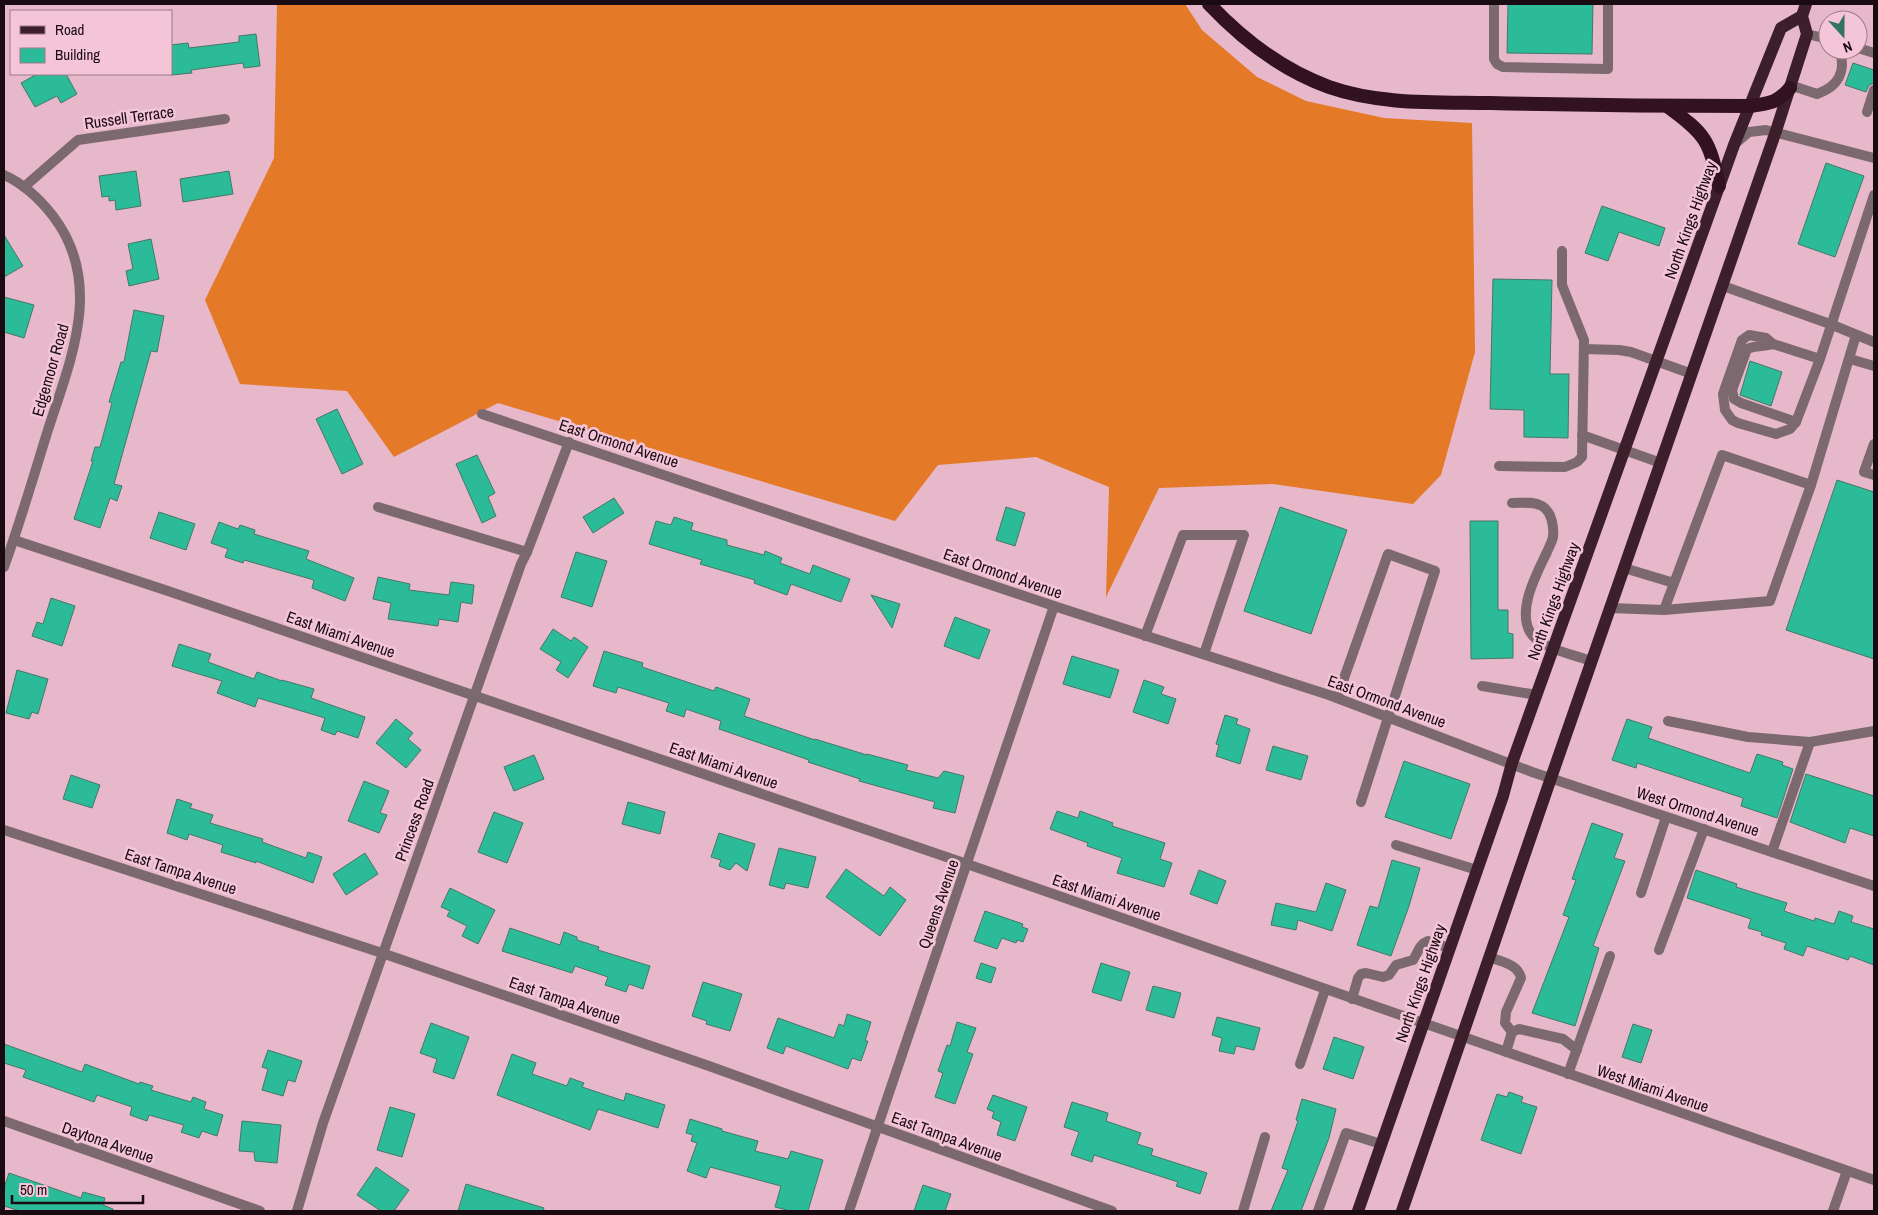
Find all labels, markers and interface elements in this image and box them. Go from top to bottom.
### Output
legend [10,10,172,75]
north arrow [1818,10,1868,60]
text: Road [55,19,84,40]
text: N [1841,37,1855,57]
text: Building [55,44,100,65]
street label: Russell Terrace [83,100,175,134]
street label: North Kings Highway [1658,158,1722,282]
street label: Edgemoor Road [26,321,74,419]
street label: East Ormond Avenue [556,413,682,473]
street label: North Kings Highway [1521,539,1585,663]
street label: East Ormond Avenue [941,542,1065,604]
street label: East Miami Avenue [284,605,398,663]
street label: East Ormond Avenue [1325,669,1449,733]
street label: East Miami Avenue [667,736,781,794]
street label: Princess Road [389,776,439,864]
street label: West Ormond Avenue [1634,781,1762,841]
street label: East Tampa Avenue [122,843,240,899]
street label: Queens Avenue [912,856,964,952]
street label: East Miami Avenue [1050,868,1164,926]
street label: North Kings Highway [1389,920,1451,1045]
street label: East Tampa Avenue [506,971,624,1029]
street label: West Miami Avenue [1594,1059,1712,1117]
street label: East Tampa Avenue [888,1106,1006,1166]
street label: Daytona Avenue [59,1116,157,1168]
scale bar [12,1172,144,1204]
text: 50 m [20,1179,47,1200]

